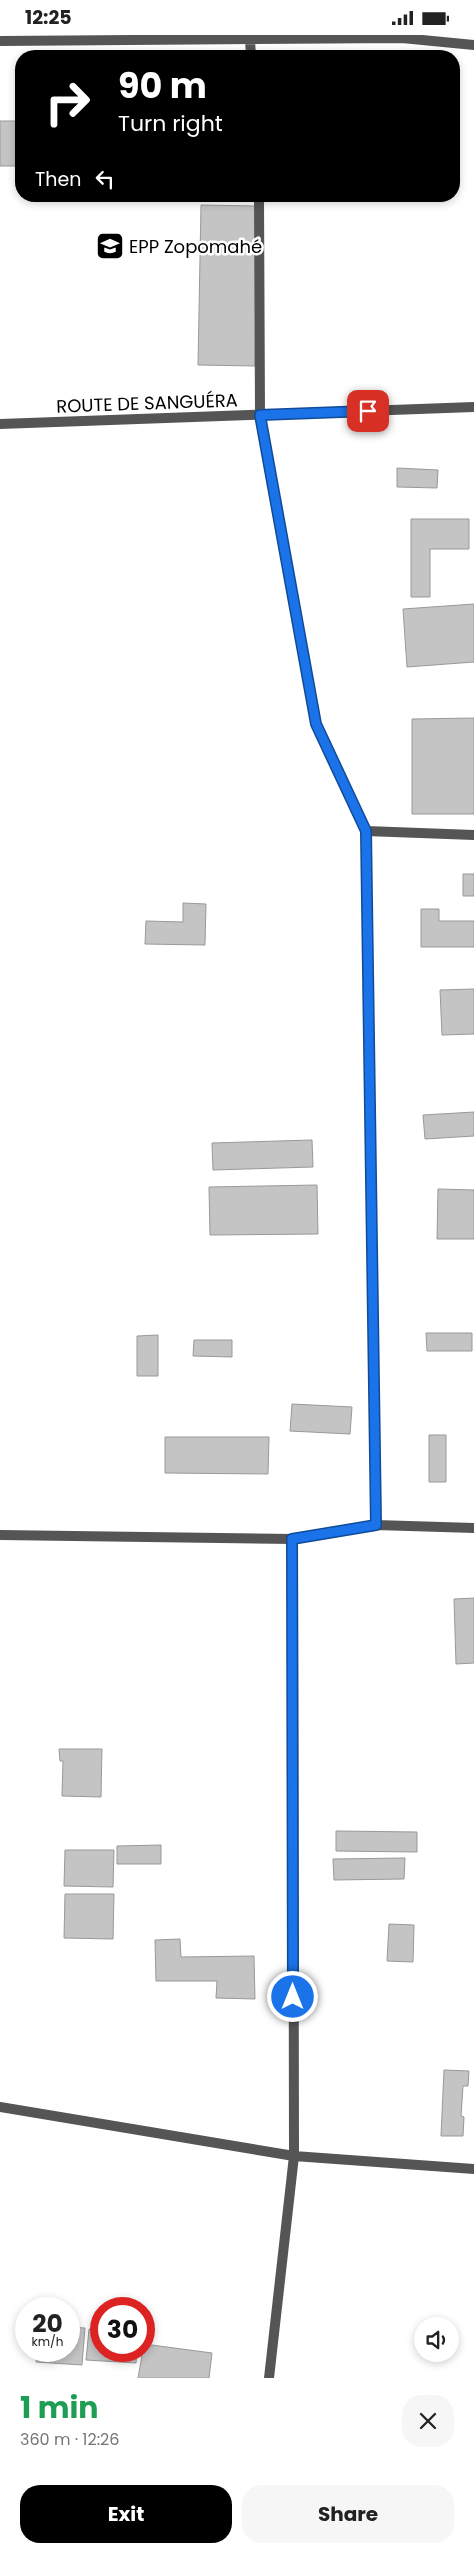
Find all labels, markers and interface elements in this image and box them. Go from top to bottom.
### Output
text: 12:25 [25,4,72,31]
text: 90 m [118,61,207,110]
icon: right [35,70,100,135]
text: Turn right [118,108,223,139]
icon: left [91,165,119,193]
text: Then [35,166,81,193]
school or university icon: EPP Zopomahé [95,231,125,261]
place label: EPP Zopomahé [129,234,262,259]
street label: ROUTE DE SANGUÉRA [56,387,238,419]
pin [347,390,389,432]
icon: arrive [354,397,382,425]
position arrow [266,1970,318,2022]
speed limit sign: 30 [90,2297,155,2362]
text: 20 [32,2306,63,2341]
map controls [414,2317,459,2362]
button: sound [414,2317,459,2362]
text: km/h [32,2333,63,2350]
text: 1 min [20,2386,98,2429]
button: close [402,2395,454,2447]
text: 360 m · 12:26 [20,2428,119,2451]
button: Exit [20,2485,232,2543]
button: Share [242,2485,454,2543]

